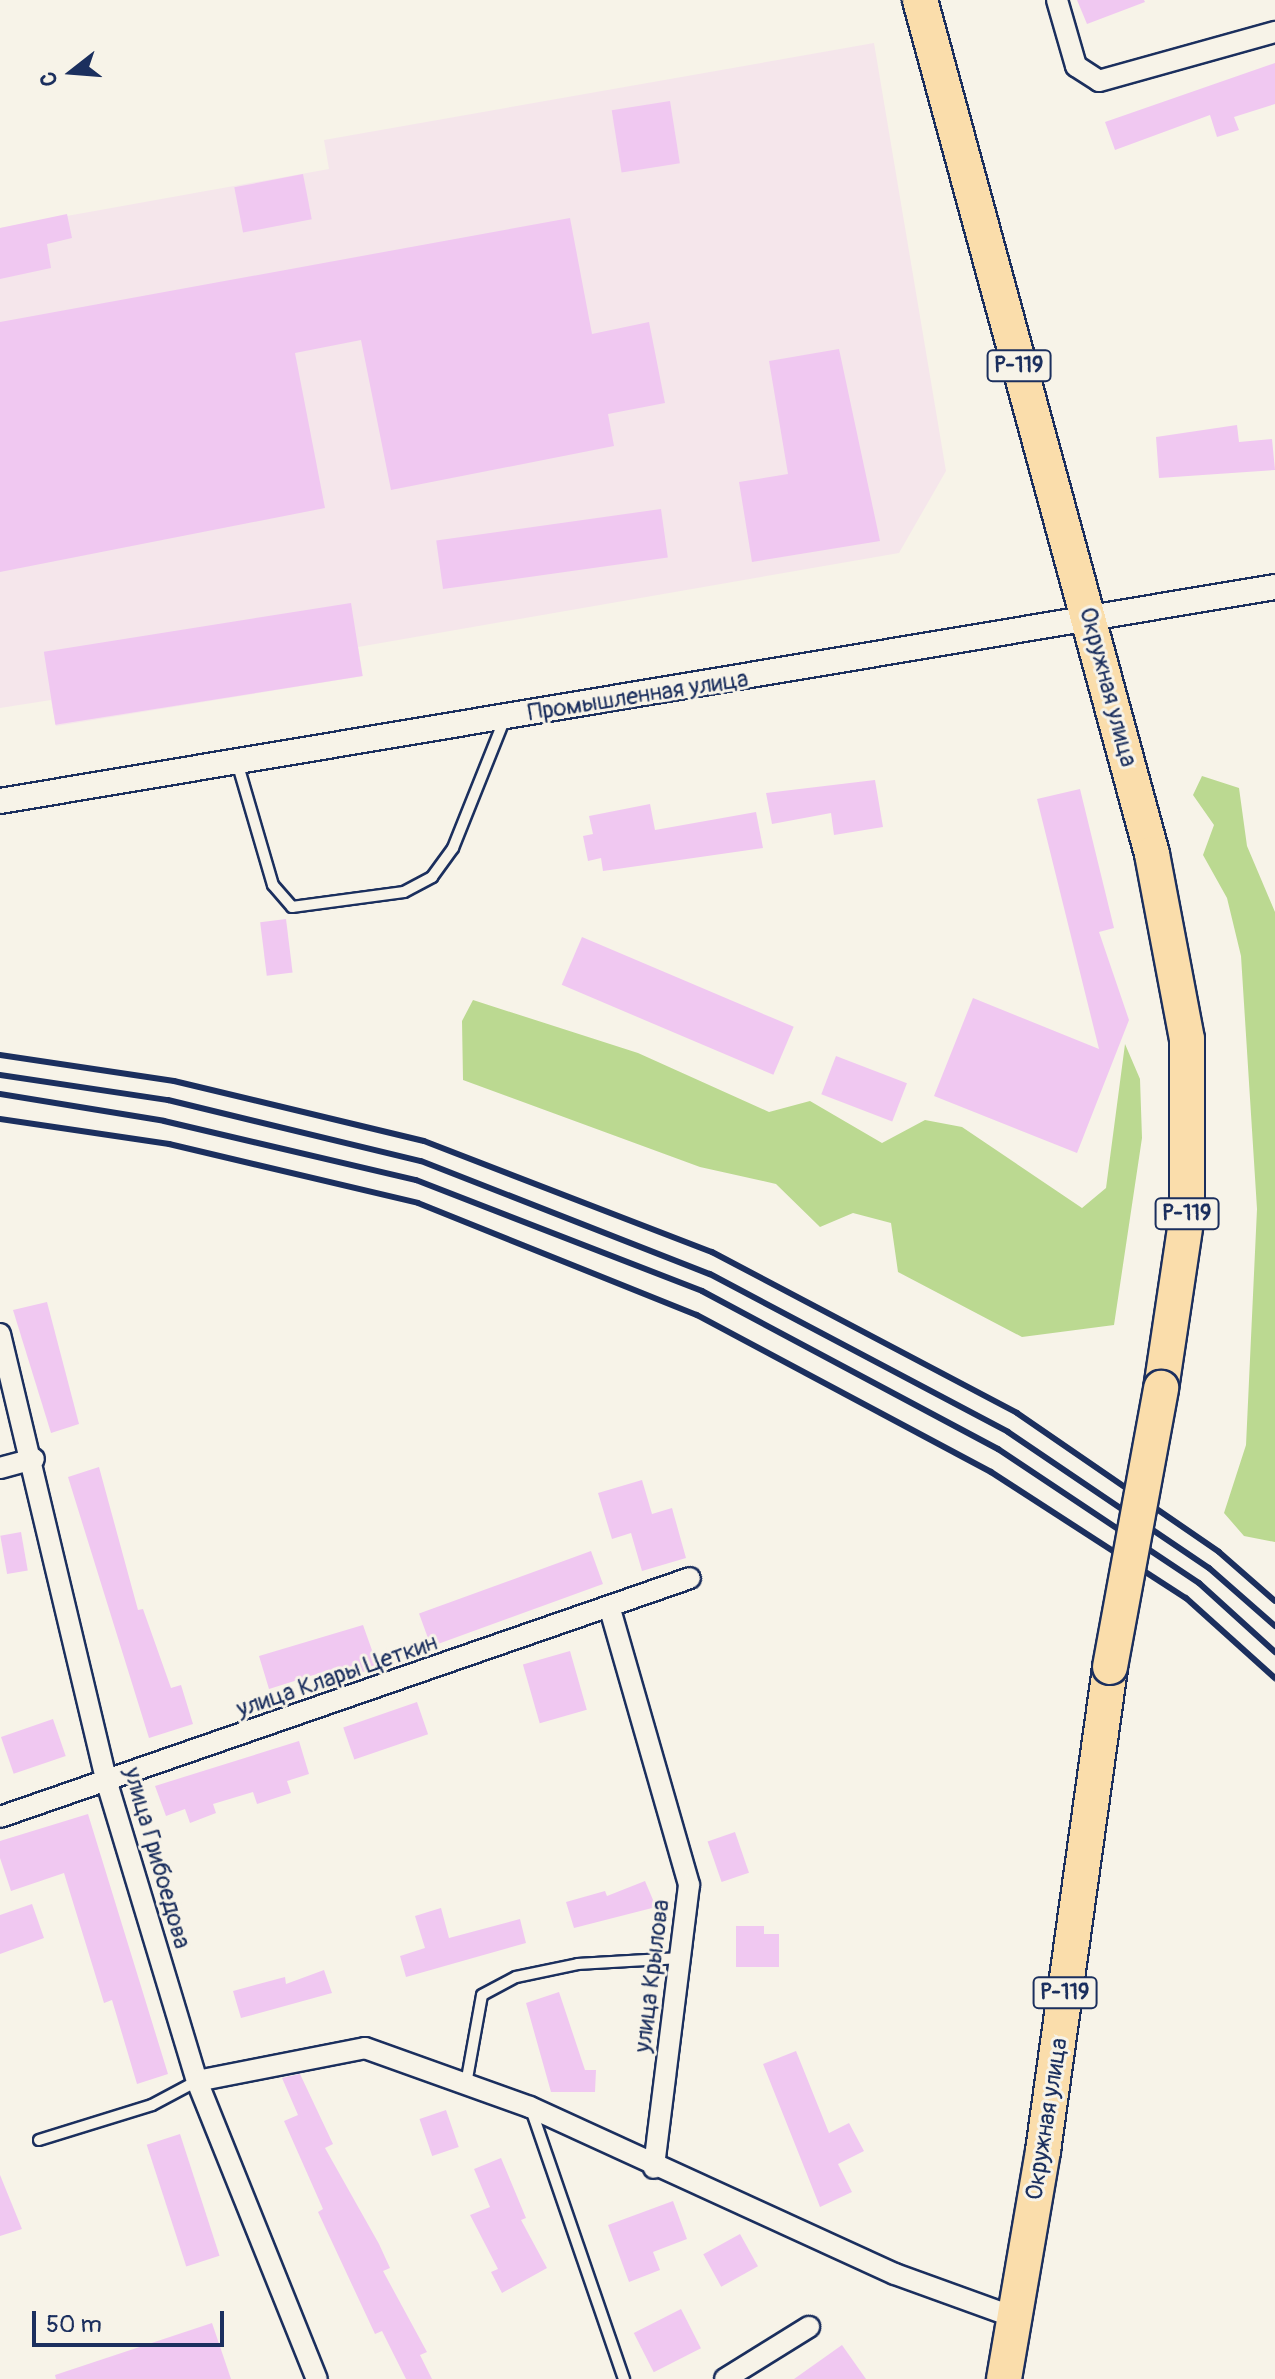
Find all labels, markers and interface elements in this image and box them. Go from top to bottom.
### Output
north arrow [32,32,112,112]
text: С [34,68,64,90]
road number: Р-119 [985,348,1053,384]
street label: Окружная улица [1073,604,1143,770]
street label: Промышленная улица [526,664,750,728]
road number: Р-119 [1153,1196,1221,1232]
street label: улица Клары Цеткин [233,1628,441,1724]
street label: улица Грибоедова [117,1764,197,1952]
street label: улица Крылова [628,1898,676,2054]
road number: Р-119 [1031,1975,1099,2011]
street label: Окружная улица [1020,2036,1074,2202]
scale bar [36,2295,228,2345]
text: 50 m [46,2310,102,2339]

